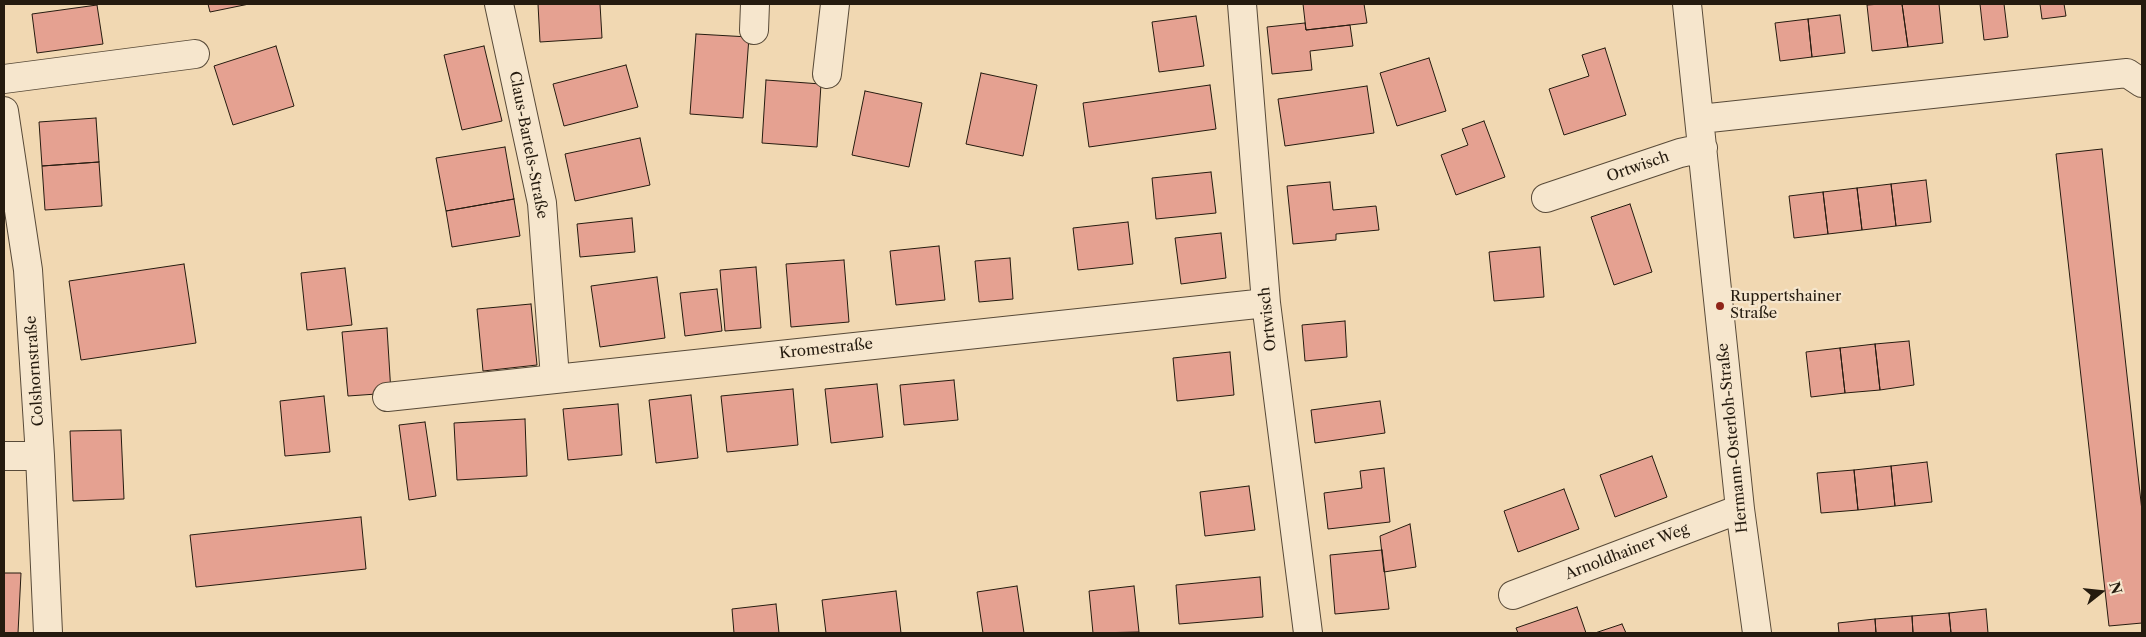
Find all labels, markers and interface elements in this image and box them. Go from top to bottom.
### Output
street label: Claus-Bartels-Straße [505,70,551,220]
street label: Ortwisch [1604,148,1672,186]
street label: Ortwisch [1256,286,1280,352]
place label: Ruppertshainer Straße [1730,288,1841,323]
marker: Ruppertshainer Straße [1714,300,1726,312]
street label: Colshornstraße [22,315,48,427]
street label: Kromestraße [778,335,874,363]
street label: Hermann-Osterloh-Straße [1714,342,1752,534]
street label: Arnoldhainer Weg [1563,520,1691,584]
north arrow [2076,567,2126,617]
text: N [2105,580,2126,596]

